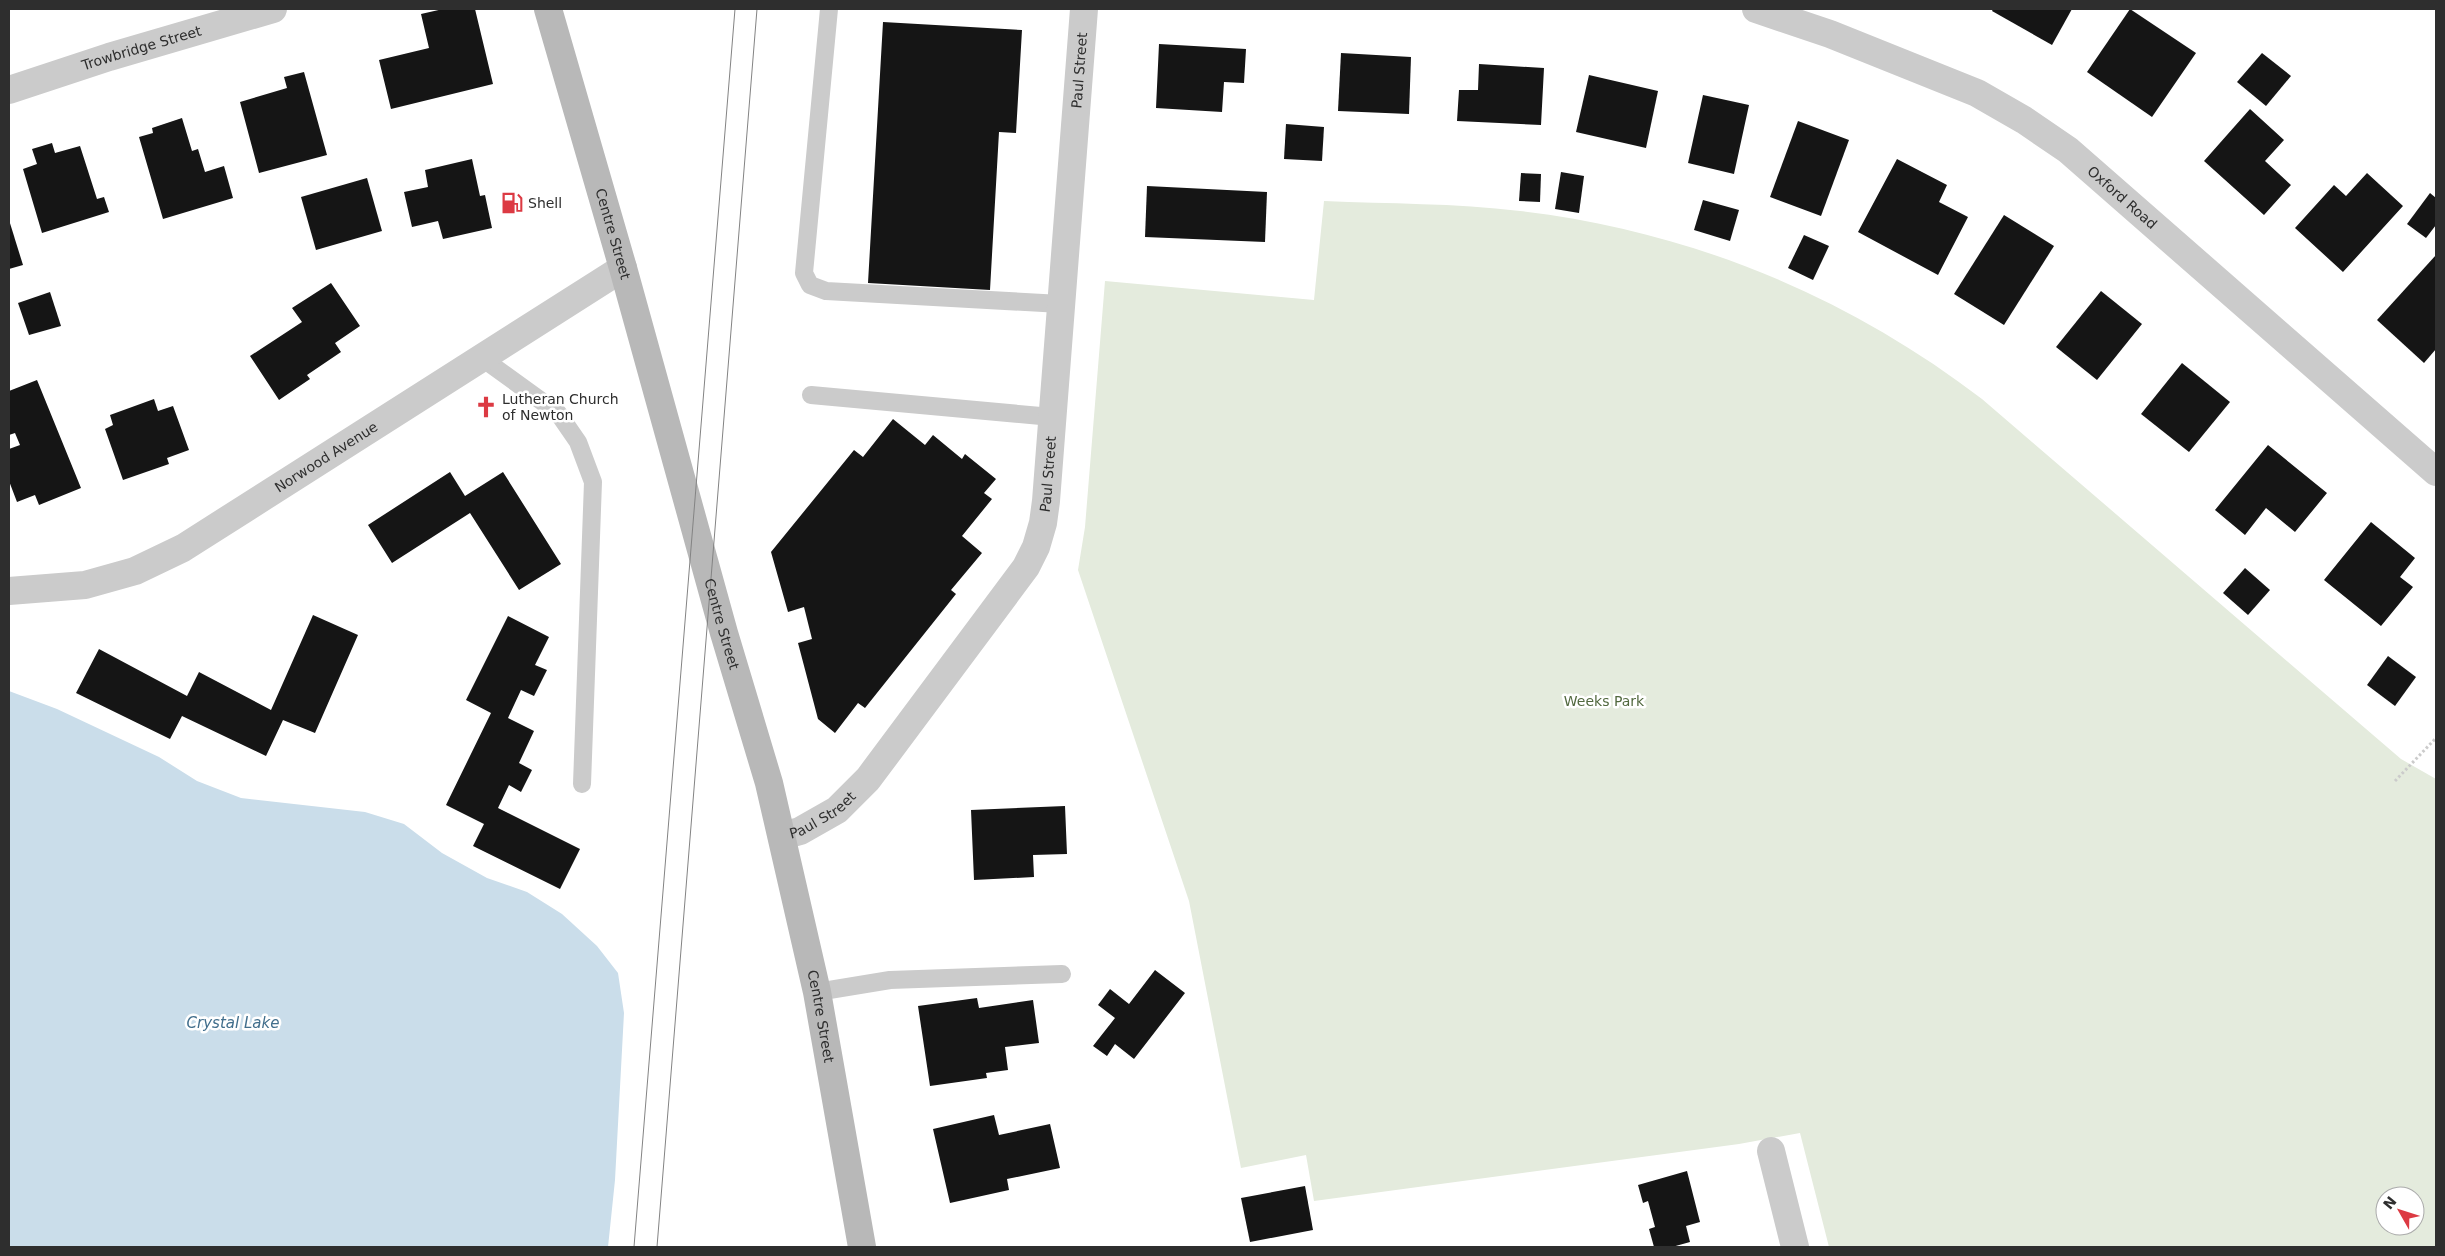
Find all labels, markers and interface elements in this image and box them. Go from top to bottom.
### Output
street label: Trowbridge Street [79,22,204,74]
street label: Paul Street [1068,31,1090,109]
street label: Oxford Road [2084,163,2160,232]
street label: Centre Street [592,186,634,282]
fuel station icon: Shell [499,190,525,216]
place label: Shell [528,195,562,211]
place label: Lutheran Church of Newton [502,391,619,423]
church icon: Lutheran Church of Newton [473,394,499,420]
street label: Norwood Avenue [272,418,381,496]
street label: Paul Street [1037,435,1059,513]
street label: Centre Street [701,577,743,672]
park label: Weeks Park [1564,693,1645,709]
street label: Paul Street [787,788,859,842]
street label: Centre Street [804,968,837,1064]
water label: Crystal Lake [187,1014,279,1032]
north arrow [2375,1186,2425,1236]
text: N [2380,1193,2400,1212]

